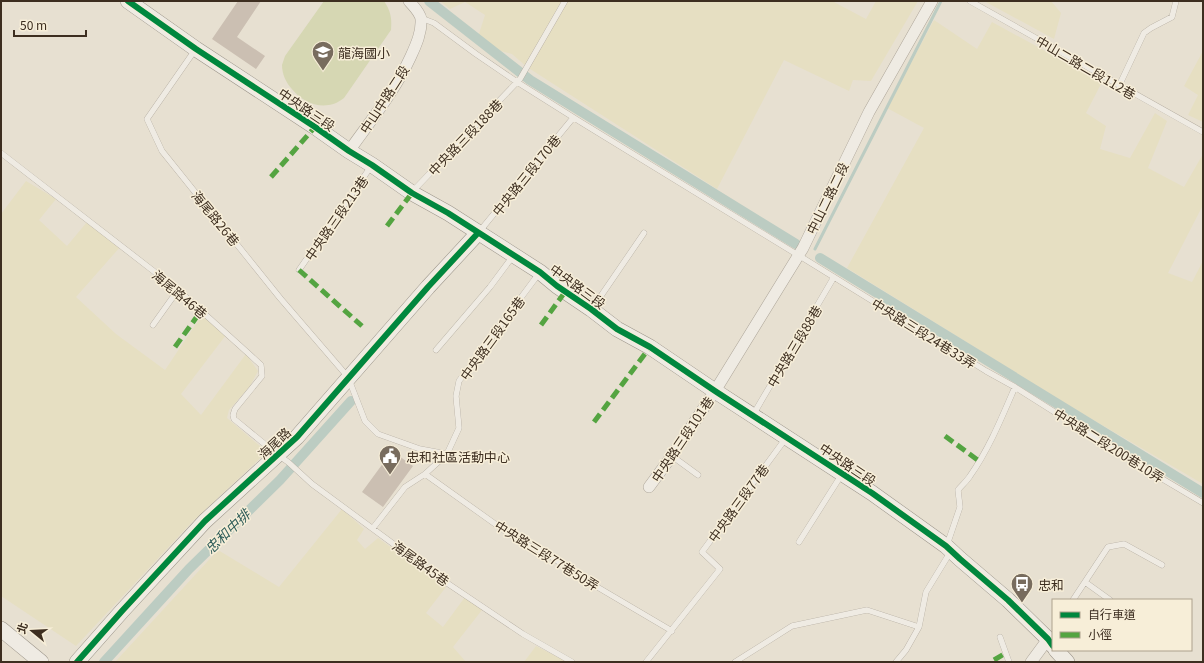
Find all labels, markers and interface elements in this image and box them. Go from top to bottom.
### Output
scale bar [14,12,86,38]
text: 50 m [20,16,47,33]
street label: 中山二路二段112巷 [1032,31,1140,103]
school or university icon: 龍海國小 [310,39,336,72]
place label: 龍海國小 [338,43,390,62]
street label: 中山中路二段 [355,61,413,137]
street label: 中央路三段 [275,83,339,135]
street label: 中央路三段188巷 [424,95,506,179]
street label: 中央路三段170巷 [487,130,565,220]
street label: 中山二路二段 [801,159,853,237]
street label: 中央路三段213巷 [300,172,372,264]
street label: 海尾路26巷 [188,186,244,250]
street label: 中央路三段 [546,259,610,313]
street label: 海尾路46巷 [148,265,212,323]
street label: 中央路三段165巷 [455,292,529,384]
street label: 中央路三段24巷33弄 [868,293,980,373]
street label: 中央路三段88巷 [762,301,826,391]
street label: 中央路三段101巷 [646,392,718,486]
street label: 中央路二段200巷10弄 [1050,403,1168,487]
street label: 海尾路 [253,423,295,463]
street label: 中央路三段 [816,438,880,490]
public building icon: 忠和社區活動中心 [377,443,403,476]
place label: 忠和社區活動中心 [406,447,510,466]
street label: 中央路三段77巷 [703,460,773,546]
water label: 忠和中排 [200,503,256,558]
street label: 中央路三段77巷50弄 [491,515,603,595]
street label: 海尾路45巷 [389,536,453,590]
bus stop icon: 忠和 [1009,571,1035,604]
place label: 忠和 [1038,575,1064,594]
legend [1052,599,1192,651]
text: 自行車道 [1088,605,1136,622]
north arrow [12,611,52,651]
text: 北 [12,620,31,635]
text: 小徑 [1088,625,1112,642]

